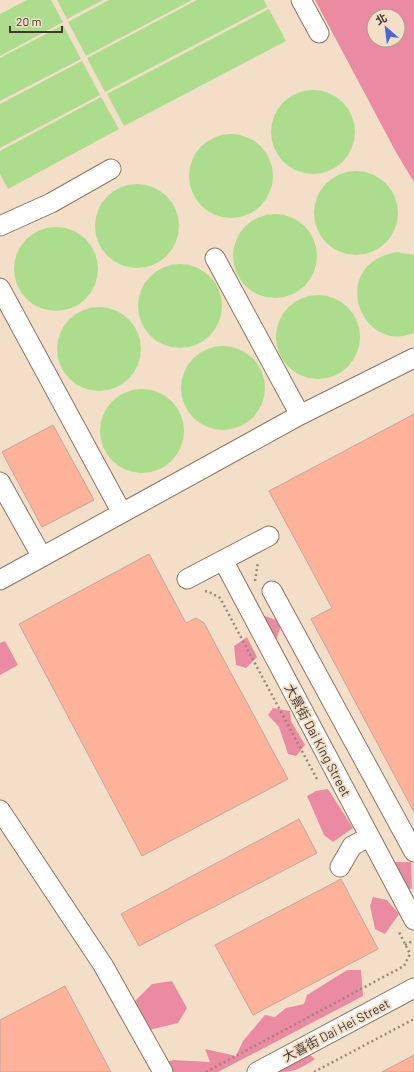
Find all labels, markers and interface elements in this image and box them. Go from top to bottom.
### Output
scale bar [10,8,62,34]
north arrow [366,8,406,48]
text: 北 [373,10,389,27]
text: 20 m [16,14,42,28]
street label: 大景街 Dai King Street [281,681,355,799]
street label: 大喜街 Dai Hei Street [280,995,392,1065]

